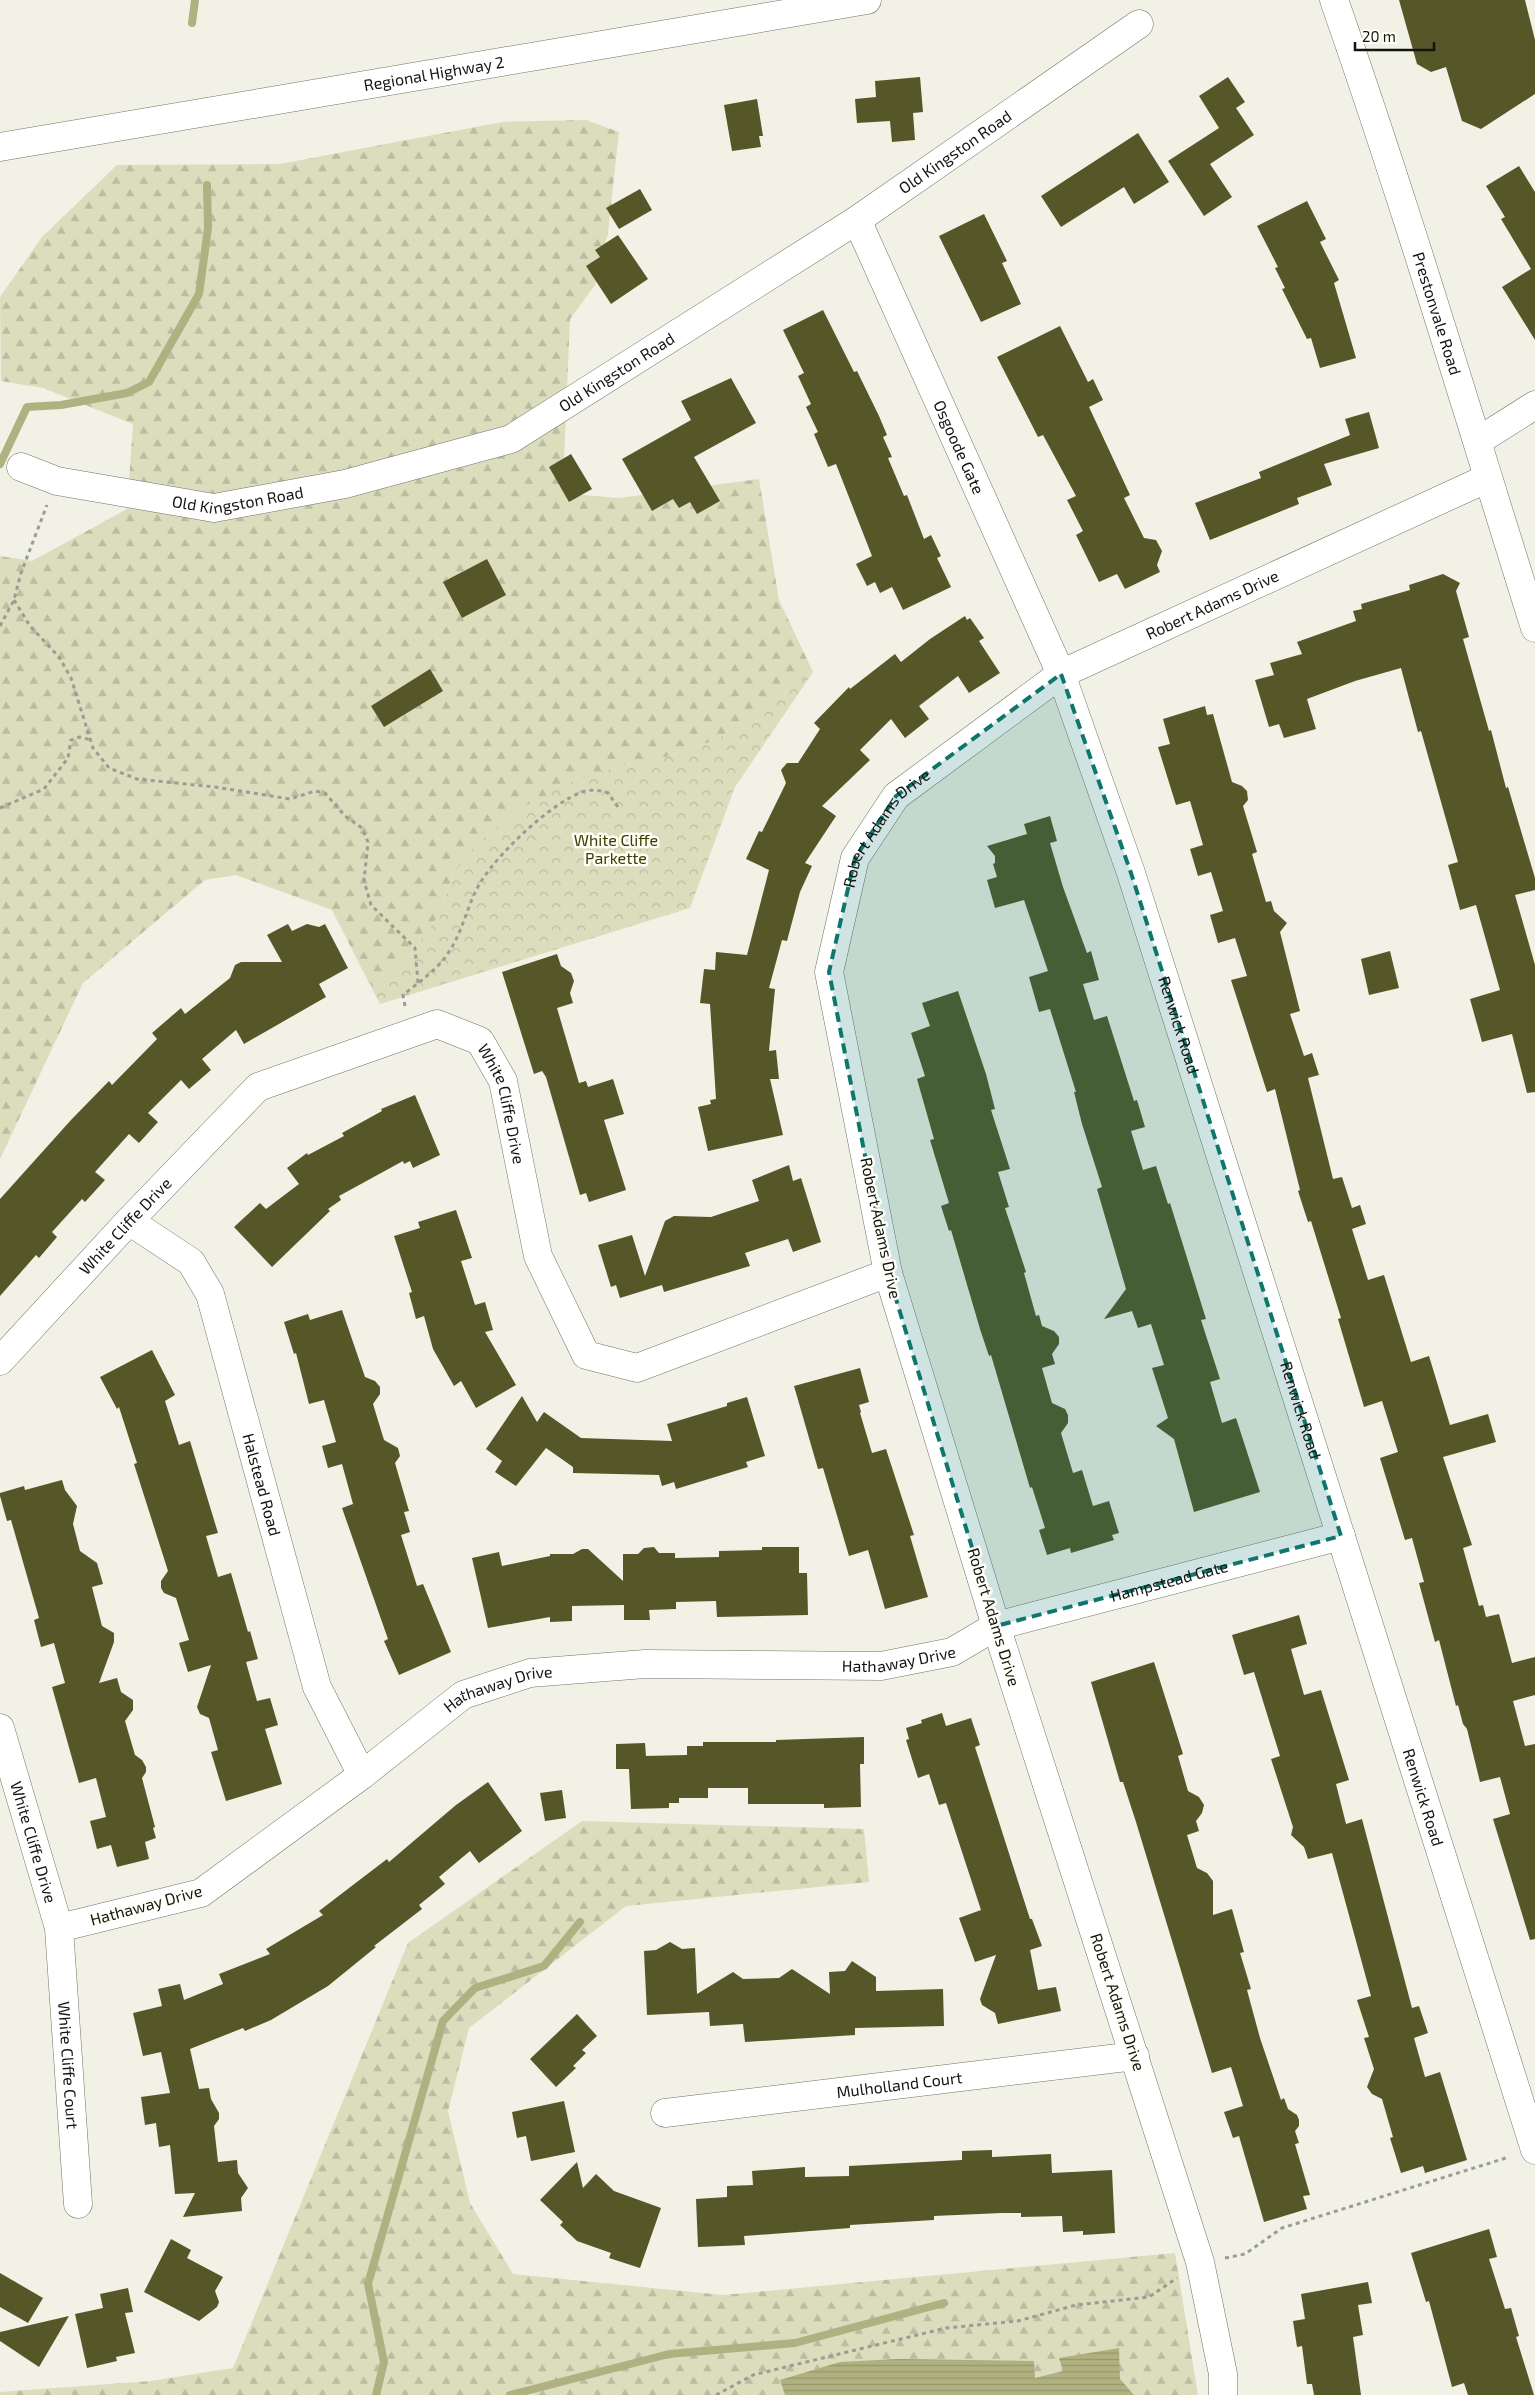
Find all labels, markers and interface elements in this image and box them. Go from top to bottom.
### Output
scale bar [1355,20,1434,52]
text: 20 m [1362,27,1396,45]
street label: Regional Highway 2 [362,52,505,94]
street label: Old Kingston Road [895,106,1015,197]
street label: Prestonvale Road [1409,249,1466,377]
street label: Old Kingston Road [555,328,678,415]
street label: Osgoode Gate [930,397,989,497]
street label: Old Kingston Road [171,482,305,517]
street label: Robert Adams Drive [1143,565,1281,643]
street label: Robert Adams Drive [839,764,933,889]
park label: White Cliffe Parkette [574,830,658,867]
street label: Renwick Road [1155,974,1204,1076]
street label: White Cliffe Drive [475,1040,529,1166]
street label: Robert Adams Drive [857,1156,906,1300]
street label: White Cliffe Drive [75,1173,175,1278]
street label: Renwick Road [1277,1359,1326,1461]
street label: Halstead Road [239,1431,285,1538]
street label: Robert Adams Drive [964,1545,1025,1688]
street label: Hampstead Gate [1108,1556,1230,1605]
street label: Hathaway Drive [842,1641,957,1676]
street label: Hathaway Drive [439,1661,553,1716]
street label: Renwick Road [1400,1746,1448,1848]
street label: White Cliffe Drive [7,1779,61,1905]
street label: Hathaway Drive [88,1880,204,1929]
street label: Robert Adams Drive [1087,1930,1150,2073]
street label: White Cliffe Court [55,2001,83,2130]
street label: Mulholland Court [835,2067,963,2101]

